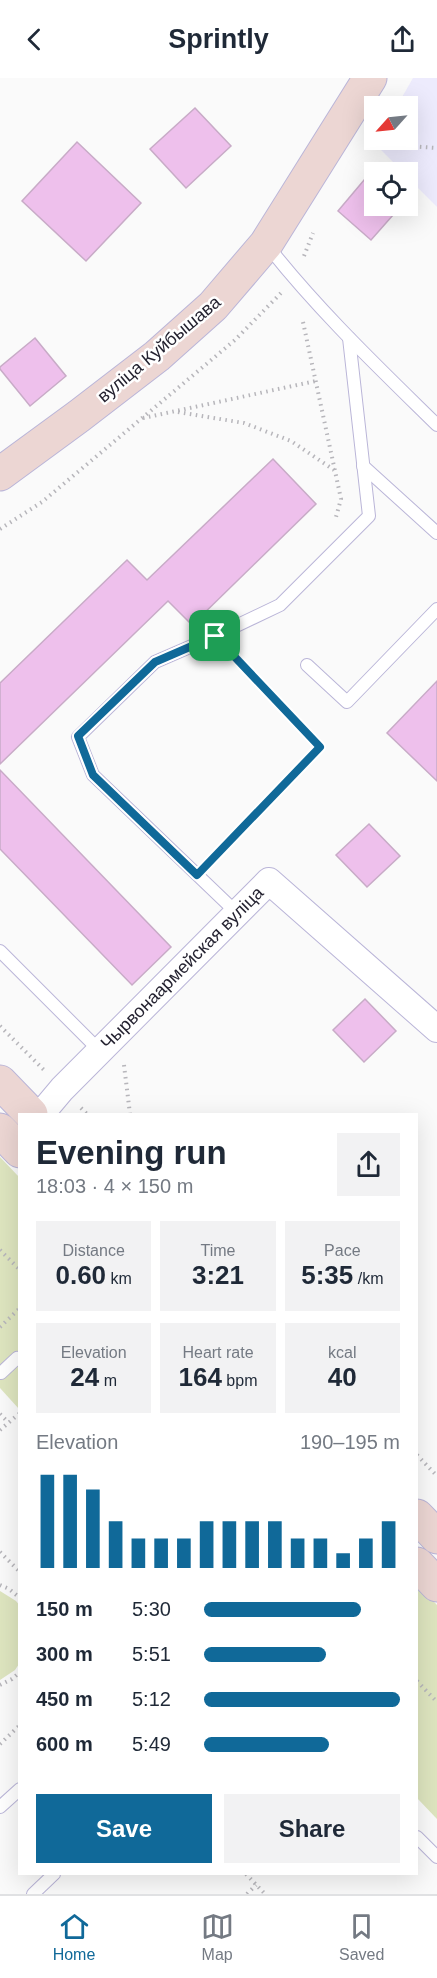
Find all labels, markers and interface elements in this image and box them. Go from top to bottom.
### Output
icon: back [18,23,51,56]
icon: share [386,23,419,56]
text: Sprintly [168,24,269,54]
north arrow [364,96,418,150]
map controls [364,96,418,216]
button: locate [364,162,418,216]
street label: вуліца Куйбышава [94,291,225,406]
pin [189,610,240,661]
icon: arrive [198,619,231,652]
street label: Чырвонаармейская вуліца [97,882,268,1053]
button: share [337,1133,400,1196]
text: Evening run [36,1134,227,1171]
text: 18:03 · 4 × 150 m [36,1175,193,1197]
text: Distance [63,1242,125,1259]
text: Time [201,1242,235,1259]
text: Pace [324,1242,361,1259]
text: 0.60 [55,1260,106,1290]
text: 3:21 [192,1260,244,1290]
text: 5:35 [301,1260,353,1290]
text: km [106,1270,132,1287]
text: /km [353,1270,383,1287]
text: Elevation [61,1344,127,1361]
text: Heart rate [182,1344,254,1361]
text: kcal [328,1344,357,1361]
text: 24 [70,1362,99,1392]
text: 164 [179,1362,222,1392]
text: 40 [328,1362,357,1392]
text: m [99,1372,117,1389]
text: bpm [222,1372,257,1389]
text: Elevation [36,1431,118,1453]
text: 190–195 m [300,1431,400,1453]
text: 150 m [36,1598,93,1620]
text: 5:30 [132,1598,171,1620]
text: 300 m [36,1643,93,1665]
text: 5:51 [132,1643,171,1665]
text: 450 m [36,1688,93,1710]
text: 5:12 [132,1688,171,1710]
text: 600 m [36,1733,93,1755]
text: 5:49 [132,1733,171,1755]
button: Save [36,1794,212,1863]
button: Share [224,1794,400,1863]
tab: Home [53,1910,95,1964]
tab: Map [201,1910,234,1964]
tab: Saved [339,1910,384,1964]

